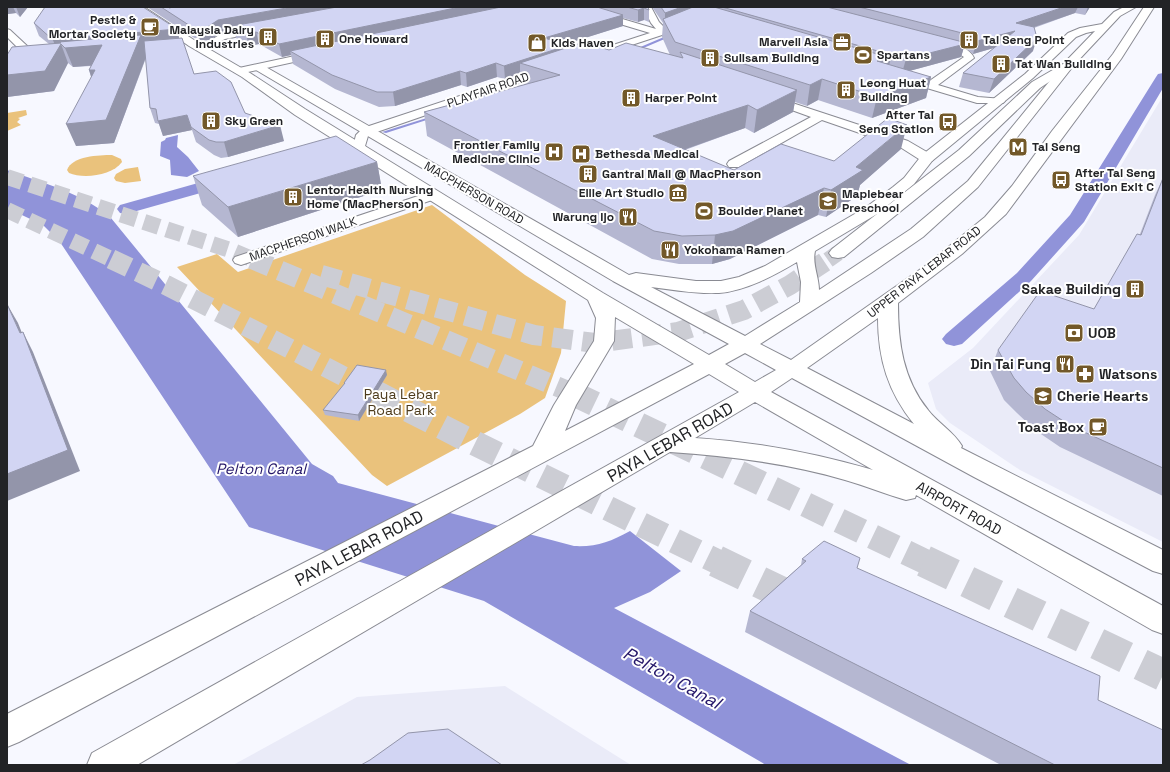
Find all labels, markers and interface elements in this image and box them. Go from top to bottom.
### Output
place label: Pestle & Mortar Society [49,12,136,42]
cafe icon: Pestle & Mortar Society [139,16,161,38]
place label: Malaysia Dairy Industries [169,22,254,52]
building icon: Malaysia Dairy Industries [257,26,279,48]
building icon: One Howard [314,28,336,50]
building icon: Tai Seng Point [958,29,980,51]
place label: One Howard [339,31,408,47]
office icon: Marvell Asia [831,31,853,53]
shop icon: Kids Haven [526,32,548,54]
place label: Tai Seng Point [983,32,1065,48]
place label: Marvell Asia [759,34,828,50]
place label: Kids Haven [551,35,614,51]
sports icon: Spartans [852,44,874,66]
building icon: Sulisam Building [699,47,721,69]
place label: Spartans [877,47,930,63]
place label: Sulisam Building [724,50,819,66]
building icon: Tat Wan Building [990,53,1012,75]
place label: Tat Wan Building [1015,56,1112,72]
street label: PLAYFAIR ROAD [445,68,531,112]
place label: Leong Huat Building [860,75,926,105]
building icon: Leong Huat Building [835,79,857,101]
building icon: Harper Point [620,87,642,109]
place label: Harper Point [645,90,717,106]
place label: After Tai Seng Station [859,107,934,137]
building icon: Sky Green [200,110,222,132]
bus stop icon: After Tai Seng Station [937,111,959,133]
place label: Sky Green [225,113,283,129]
metro station icon: Tai Seng [1007,136,1029,158]
place label: Frontier Family Medicine Clinic [452,137,540,167]
place label: Tai Seng [1032,139,1080,155]
hospital icon: Frontier Family Medicine Clinic [543,141,565,163]
hospital icon: Bethesda Medical [570,143,592,165]
place label: Bethesda Medical [595,146,699,162]
street label: MACPHERSON ROAD [421,158,527,228]
building icon: Gantral Mall @ MacPherson [577,163,599,185]
place label: After Tai Seng Station Exit C [1075,165,1155,195]
place label: Gantral Mall @ MacPherson [602,166,761,182]
bus stop icon: After Tai Seng Station Exit C [1050,169,1072,191]
place label: Lentor Health Nursing Home (MacPherson) [307,182,433,212]
museum icon: Ellie Art Studio [667,182,689,204]
place label: Ellie Art Studio [579,185,664,201]
building icon: Lentor Health Nursing Home (MacPherson) [282,186,304,208]
place label: Maplebear Preschool [842,186,904,216]
school or university icon: Maplebear Preschool [817,190,839,212]
sports icon: Boulder Planet [693,200,715,222]
place label: Boulder Planet [718,203,803,219]
restaurant icon: Warung Ijo [617,206,639,228]
place label: Warung Ijo [552,209,614,225]
street label: MACPHERSON WALK [247,213,360,265]
street label: UPPER PAYA LEBAR ROAD [864,222,984,321]
restaurant icon: Yokohama Ramen [659,239,681,261]
place label: Yokohama Ramen [684,242,785,258]
building icon: Sakae Building [1124,278,1146,300]
place label: Sakae Building [1022,280,1121,298]
bank icon: UOB [1063,322,1085,344]
place label: UOB [1088,324,1116,342]
restaurant icon: Din Tai Fung [1054,353,1076,375]
place label: Din Tai Fung [970,355,1051,373]
pharmacy icon: Watsons [1074,363,1096,385]
place label: Watsons [1099,365,1157,383]
park label: Paya Lebar Road Park [364,385,438,419]
school or university icon: Cherie Hearts [1032,385,1054,407]
place label: Cherie Hearts [1057,387,1148,405]
street label: PAYA LEBAR ROAD [603,397,737,487]
cafe icon: Toast Box [1087,416,1109,438]
place label: Toast Box [1018,418,1084,436]
water label: Pelton Canal [216,459,308,478]
street label: AIRPORT ROAD [913,477,1005,539]
street label: PAYA LEBAR ROAD [291,505,427,591]
water label: Pelton Canal [619,641,727,715]

